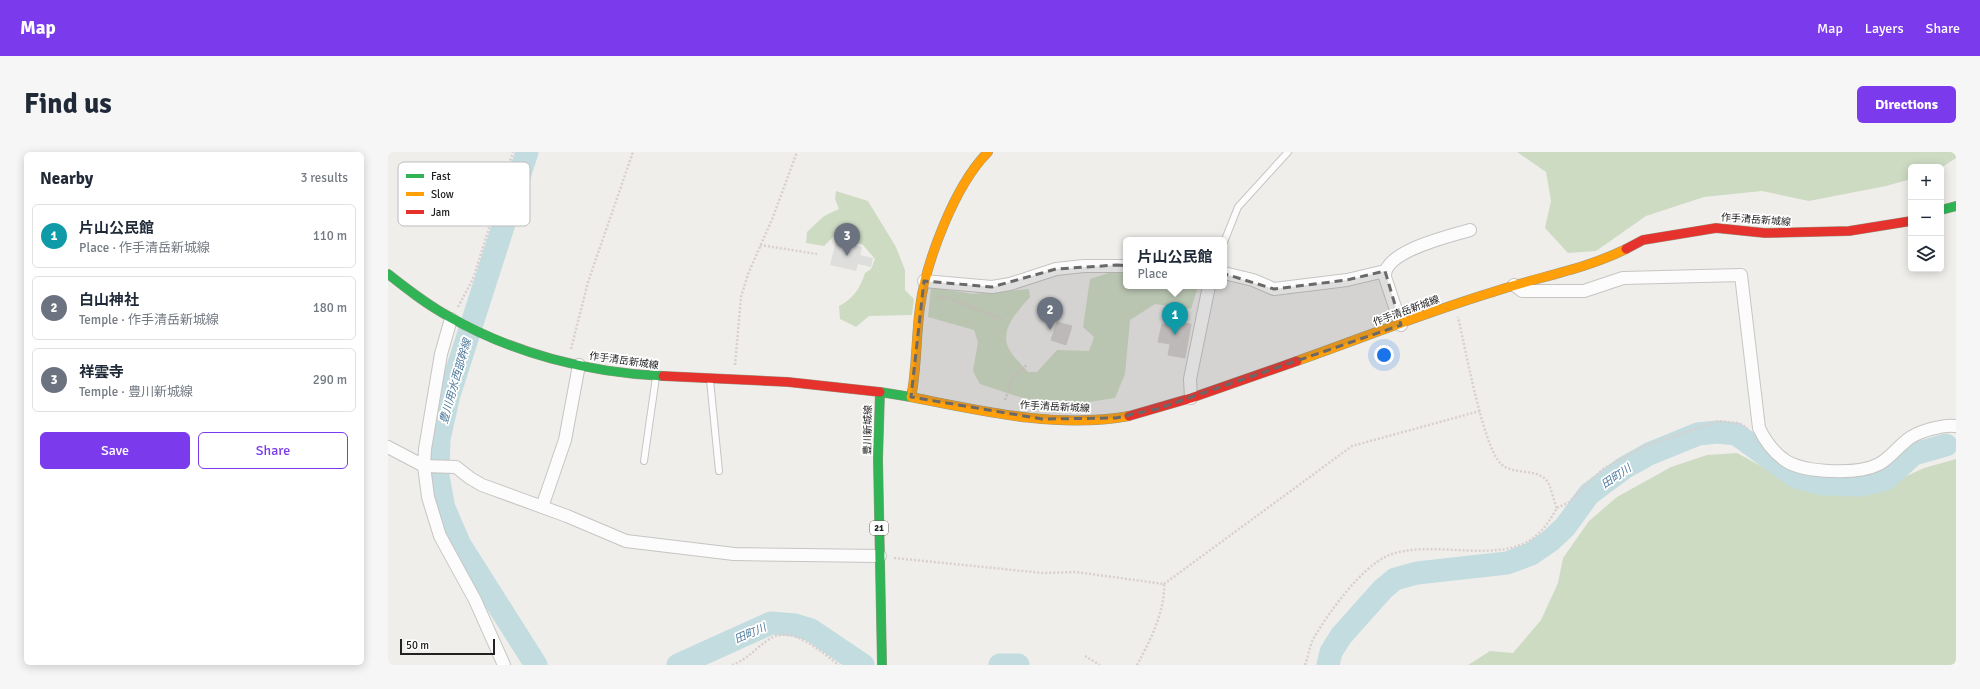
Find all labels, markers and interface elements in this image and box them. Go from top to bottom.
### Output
text: Map [20,16,56,40]
text: Map [1817,20,1843,37]
text: Layers [1865,20,1904,37]
text: Share [1926,20,1960,37]
button: Directions [1857,86,1956,123]
text: Find us [24,87,112,121]
legend [398,162,530,226]
map controls [1908,164,1944,272]
button: + [1908,164,1944,200]
text: Nearby [40,168,93,189]
text: 3 results [300,170,348,186]
text: Fast [431,170,451,183]
text: Slow [431,188,454,201]
button: − [1908,200,1944,236]
text: Jam [431,206,450,219]
street label: 作手清岳新城線 [1721,212,1791,228]
text: 片山公民館 [79,219,154,237]
pin: 3 [834,223,860,256]
text: 1 [50,228,58,244]
text: 110 m [313,228,347,244]
button: layers [1908,236,1944,272]
popup [1123,237,1227,289]
text: Place · 作手清岳新城線 [79,240,210,256]
text: 片山公民館 [1137,248,1213,266]
text: Place [1137,266,1168,282]
text: 白山神社 [79,291,139,309]
street label: 作手清岳新城線 [1371,293,1441,329]
pin: 2 [1037,297,1063,330]
text: 2 [50,300,58,316]
text: 180 m [313,300,347,316]
pin: 1 [1162,302,1188,335]
text: Temple · 作手清岳新城線 [79,312,219,328]
water label: 豊川用水西部幹線 [437,335,474,425]
your location [1374,345,1394,365]
street label: 作手清岳新城線 [588,350,659,372]
text: 祥雲寺 [79,363,124,381]
text: 3 [50,372,58,388]
text: 290 m [313,372,347,388]
text: Temple · 豊川新城線 [79,384,193,400]
street label: 作手清岳新城線 [1020,399,1090,415]
street label: 豊川新城線 [862,405,874,455]
button: Save [40,432,190,469]
button: Share [198,432,348,469]
water label: 田町川 [1599,461,1634,491]
road number: 21 [870,521,888,535]
water label: 田町川 [732,620,769,646]
scale bar [400,637,495,656]
text: 50 m [406,639,429,652]

